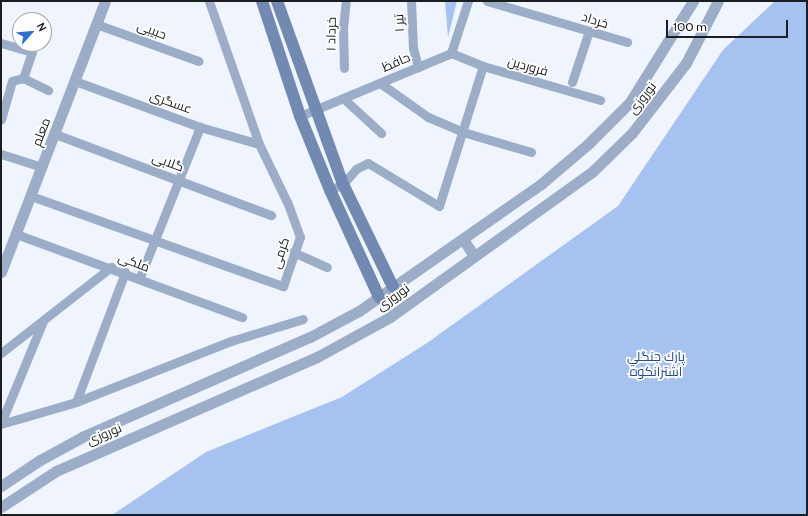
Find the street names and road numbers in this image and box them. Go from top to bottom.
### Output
street label: خرداد [580,9,610,31]
street label: تیر ۱ [391,14,407,32]
street label: خرداد ۱ [323,17,339,51]
street label: حبیبی [135,18,169,42]
street label: حافظ [379,49,413,75]
street label: فروردین [506,53,550,79]
street label: نوروزی [625,79,659,117]
street label: عسگری [148,87,194,117]
street label: معلم [28,116,54,148]
street label: گلابی [150,149,186,175]
street label: کرمی [268,235,292,271]
street label: ملکی [116,249,152,275]
street label: نوروزی [374,280,412,314]
street label: نوروزی [84,420,124,448]

